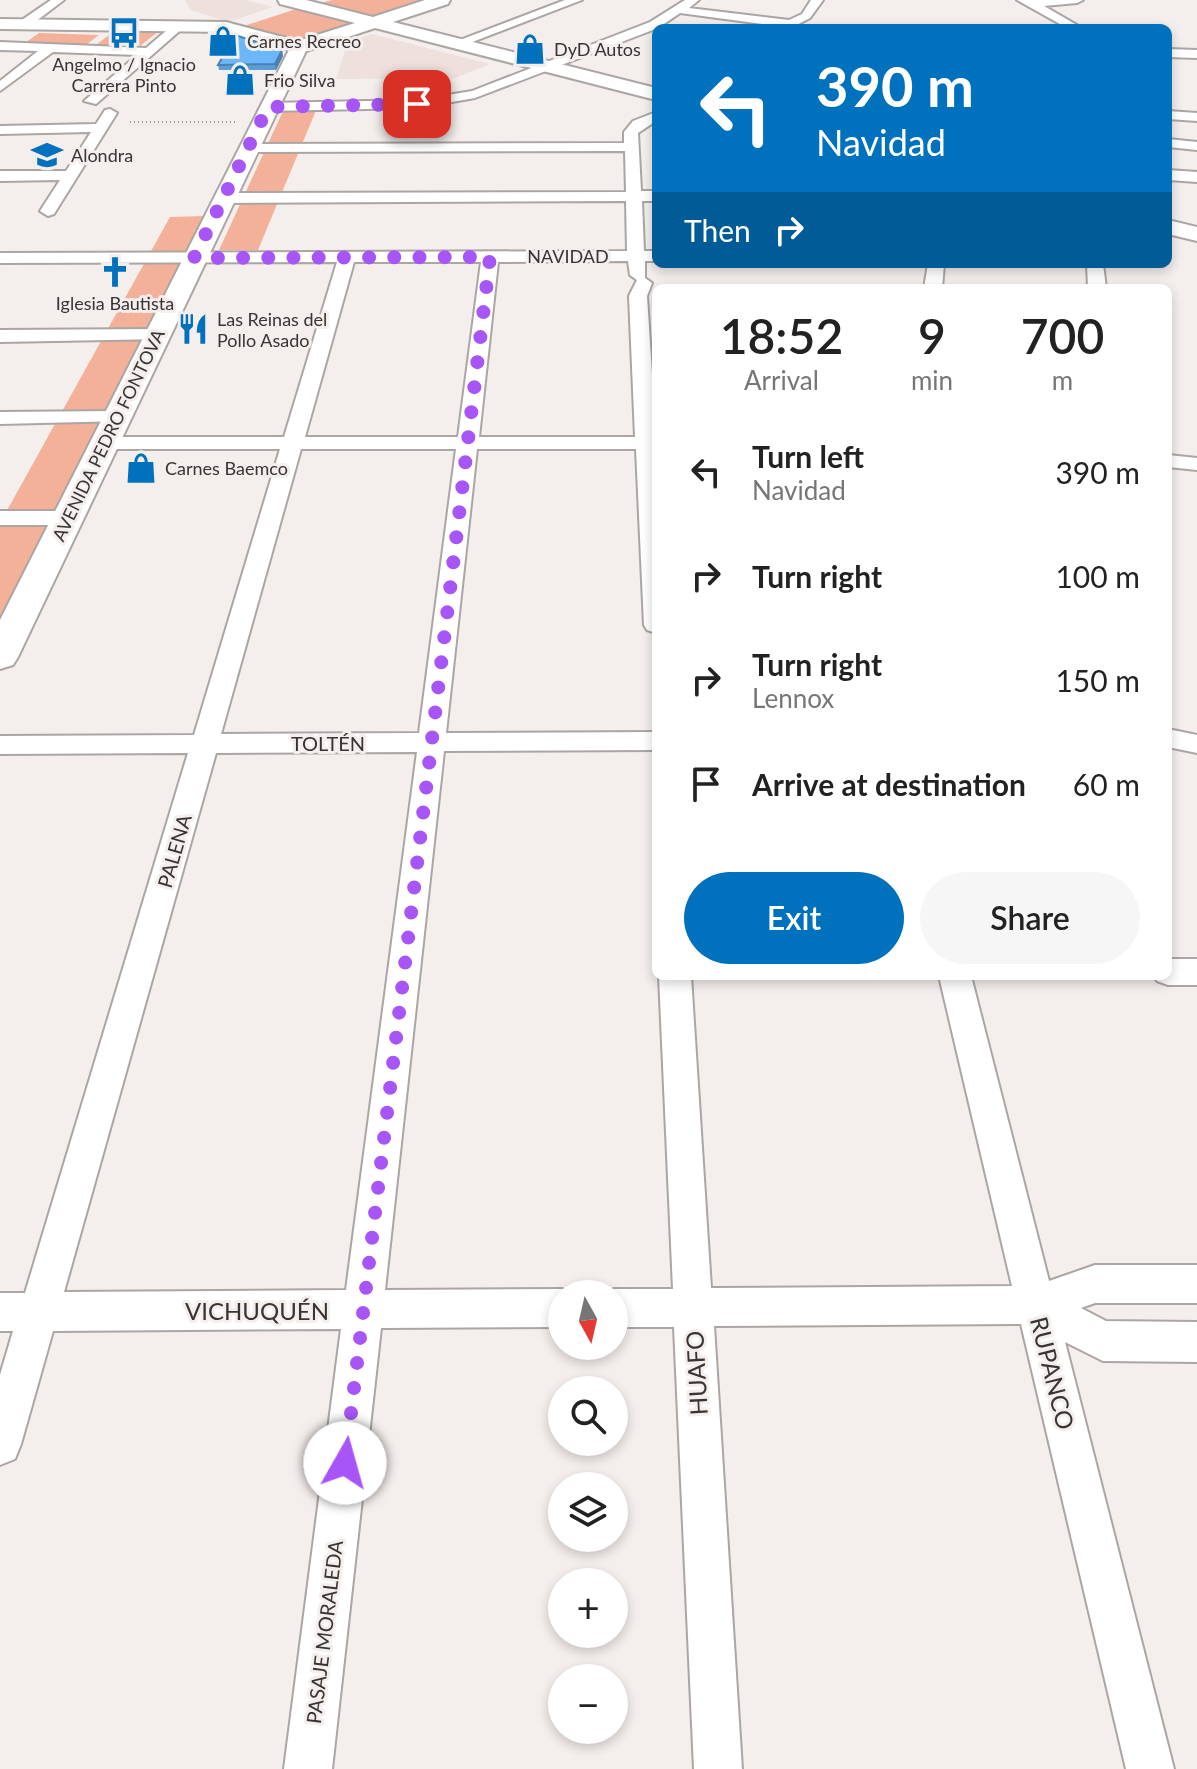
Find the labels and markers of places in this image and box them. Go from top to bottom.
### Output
bus stop icon: Angelmo / Ignacio Carrera Pinto [107,16,141,50]
shop icon: Carnes Recreo [206,24,240,58]
place label: Carnes Recreo [247,30,361,52]
shop icon: DyD Autos [513,32,547,66]
place label: DyD Autos [554,38,641,60]
place label: Angelmo / Ignacio Carrera Pinto [52,53,196,96]
shop icon: Frio Silva [223,63,257,97]
place label: Frio Silva [264,69,335,91]
pin [383,70,451,138]
school or university icon: Alondra [30,138,64,172]
place label: Alondra [71,144,133,166]
church icon: Iglesia Bautista [98,255,132,289]
place label: Iglesia Bautista [56,292,174,314]
place label: Las Reinas del Pollo Asado [217,308,327,351]
restaurant icon: Las Reinas del Pollo Asado [176,312,210,346]
shop icon: Carnes Baemco [124,451,158,485]
place label: Carnes Baemco [165,457,288,479]

